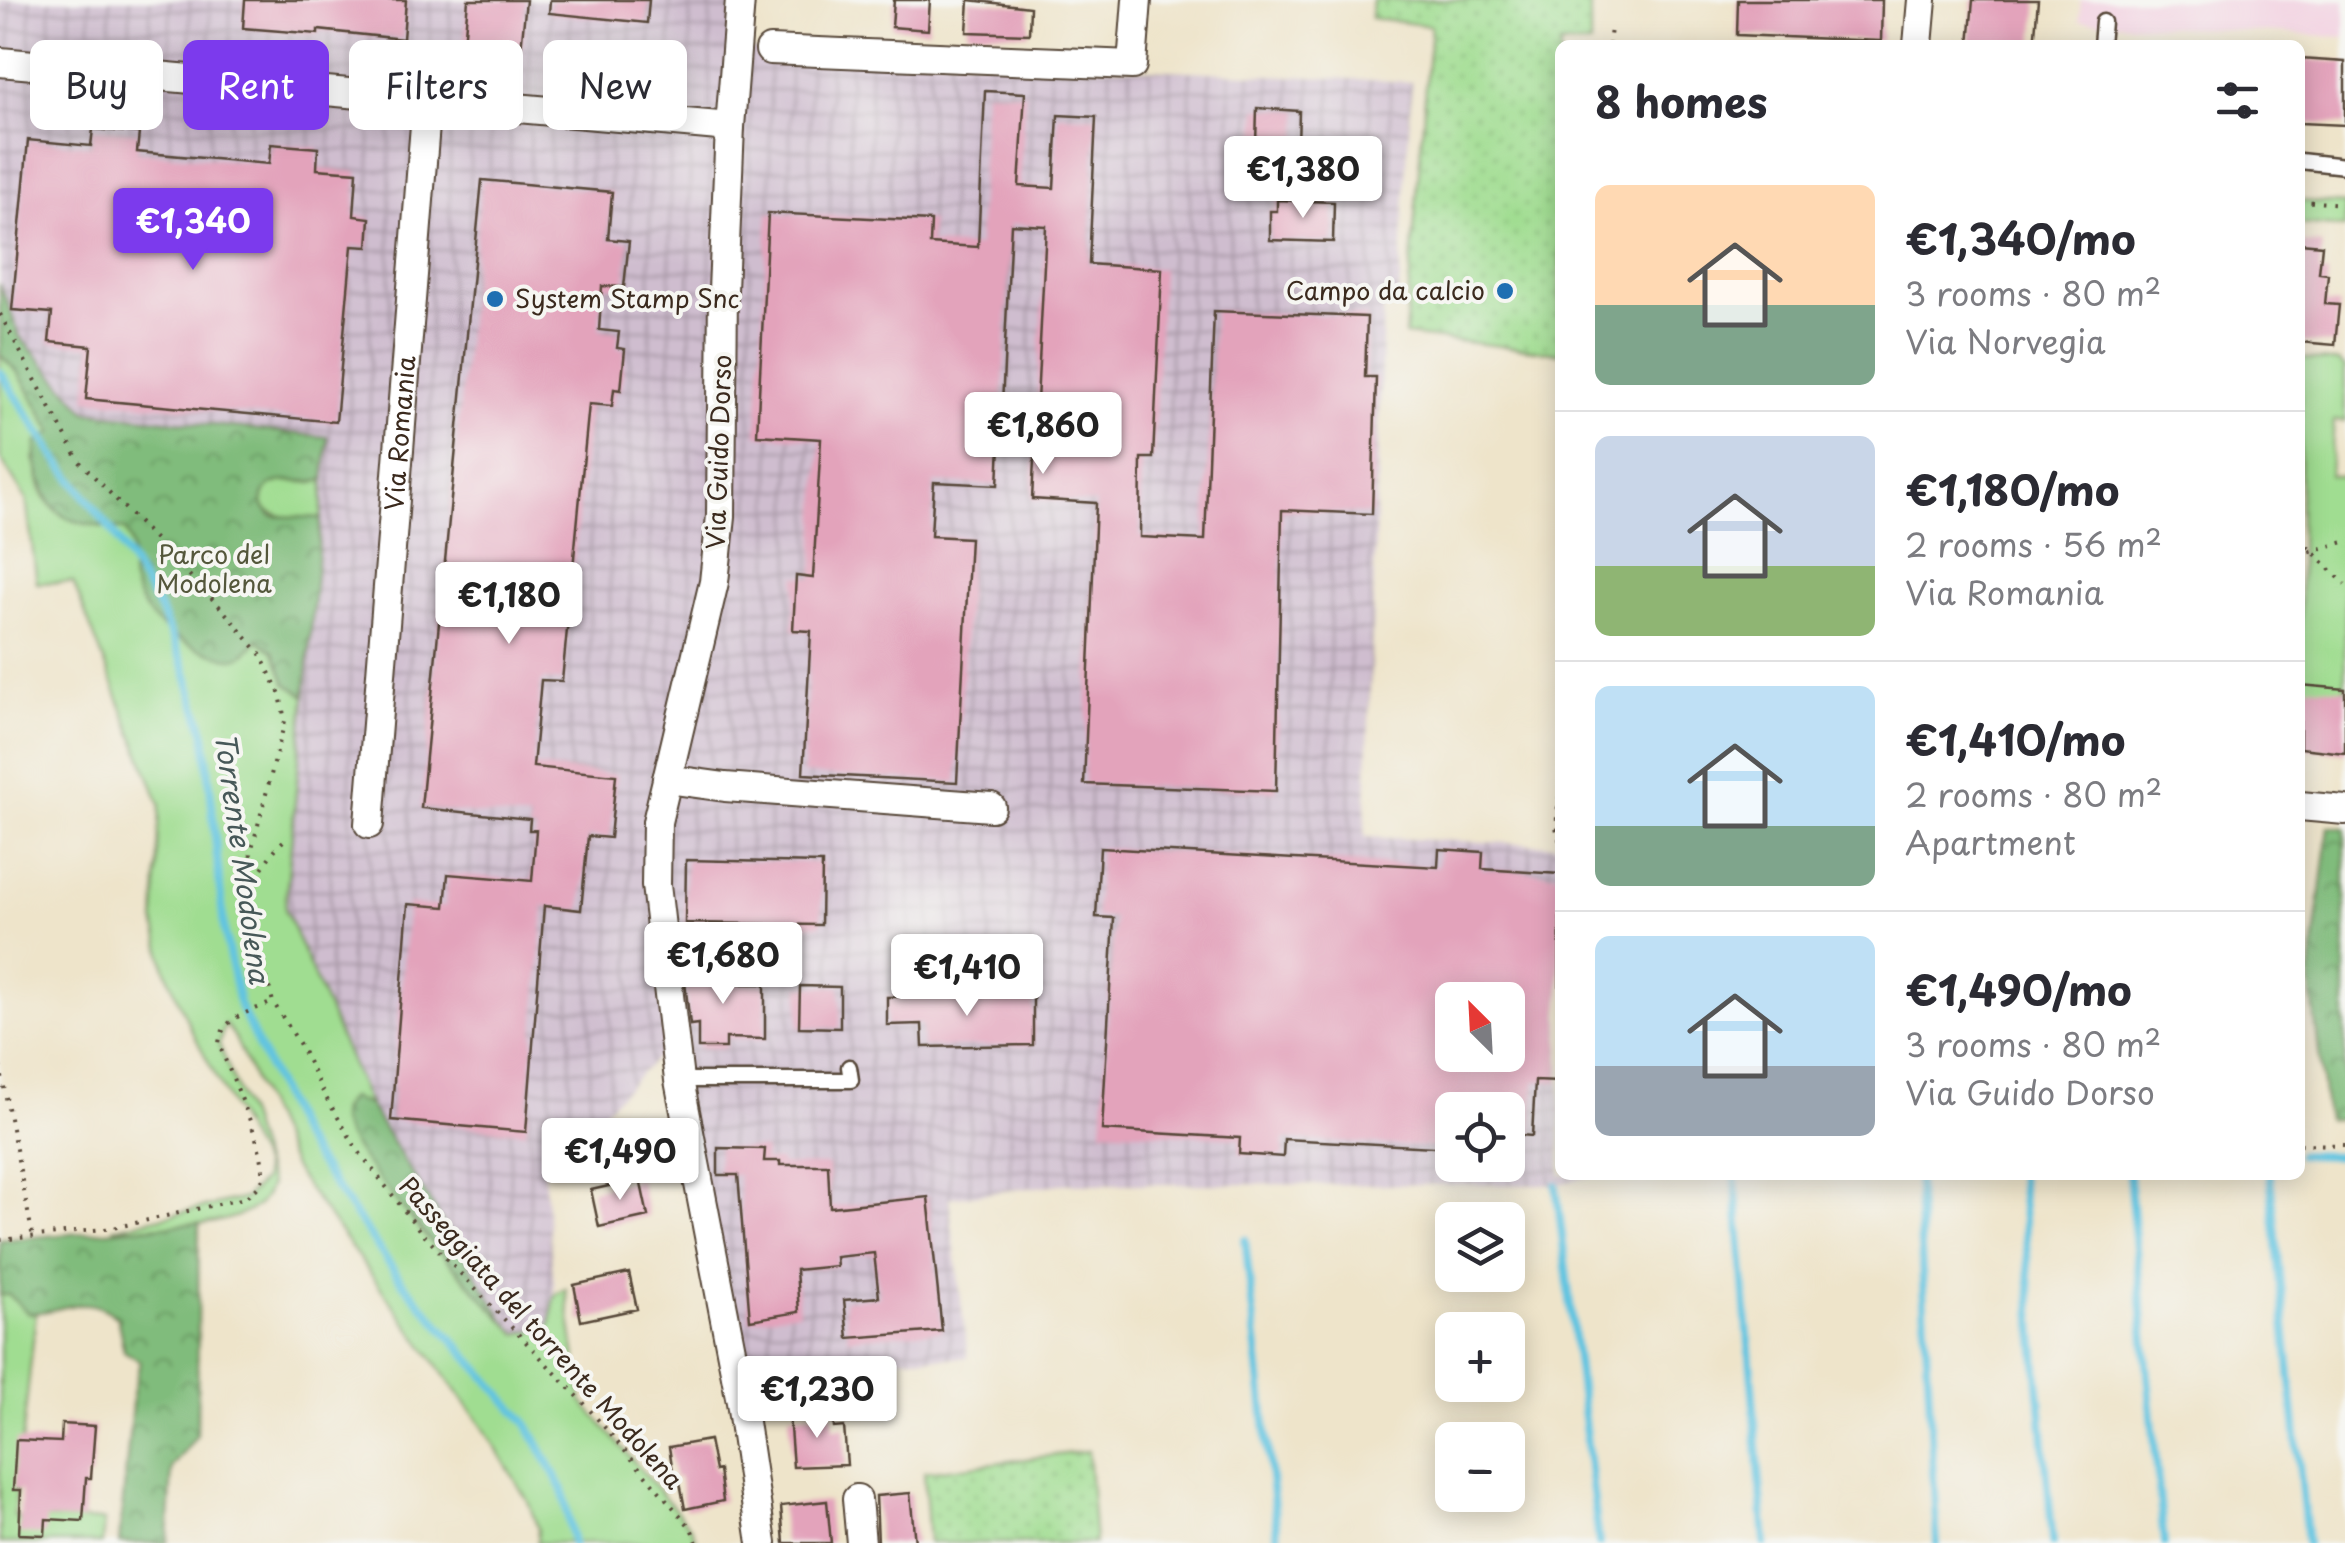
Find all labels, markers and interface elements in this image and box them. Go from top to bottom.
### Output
chip: Buy [30,40,163,130]
chip: Rent [183,40,329,130]
chip: Filters [349,40,523,130]
chip: New [543,40,687,130]
text: 8 homes [1595,69,1768,132]
icon: filters [2210,73,2265,128]
pin: €1,380 [1222,136,1384,221]
text: €1,380 [1246,144,1360,192]
pin: €1,340 [112,188,274,273]
text: €1,340 [135,196,251,244]
text: €1,340/mo [1905,206,2136,269]
icon: home [1675,225,1795,345]
text: 3 rooms · 80 m² [1905,269,2161,317]
place label: Campo da calcio [1286,271,1485,309]
place label: System Stamp Snc [515,279,739,317]
marker: Campo da calcio [1494,280,1516,302]
marker: System Stamp Snc [484,288,506,310]
text: Via Norvegia [1905,317,2106,365]
street label: Via Romania [374,354,424,512]
street label: Via Guido Dorso [696,354,740,550]
pin: €1,860 [962,392,1124,477]
text: €1,860 [987,400,1099,448]
text: €1,180/mo [1905,457,2119,520]
icon: home [1675,476,1795,596]
text: 2 rooms · 56 m² [1905,520,2162,568]
park label: Parco del Modolena [156,535,272,602]
pin: €1,180 [428,562,590,647]
text: Via Romania [1905,568,2104,616]
text: €1,180 [457,570,561,618]
text: €1,410/mo [1905,707,2125,770]
icon: home [1675,726,1795,846]
water label: Torrente Modolena [205,730,282,987]
text: 2 rooms · 80 m² [1905,770,2162,818]
text: Apartment [1905,818,2076,866]
pin: €1,680 [642,922,804,1007]
text: €1,680 [666,930,780,978]
pin: €1,410 [886,934,1048,1019]
text: €1,410 [913,942,1021,990]
text: €1,490/mo [1905,957,2132,1020]
icon: home [1675,976,1795,1096]
north arrow [1435,982,1525,1072]
map controls [1435,982,1525,1512]
text: 3 rooms · 80 m² [1905,1020,2161,1068]
text: Via Guido Dorso [1905,1068,2155,1116]
button: locate [1435,1092,1525,1182]
pin: €1,490 [539,1118,701,1203]
text: €1,490 [564,1126,676,1174]
street label: Passeggiata del torrente Modolena [391,1168,693,1497]
button: layers [1435,1202,1525,1292]
button: + [1435,1312,1525,1402]
pin: €1,230 [736,1356,898,1441]
text: €1,230 [760,1364,874,1412]
button: − [1435,1422,1525,1512]

